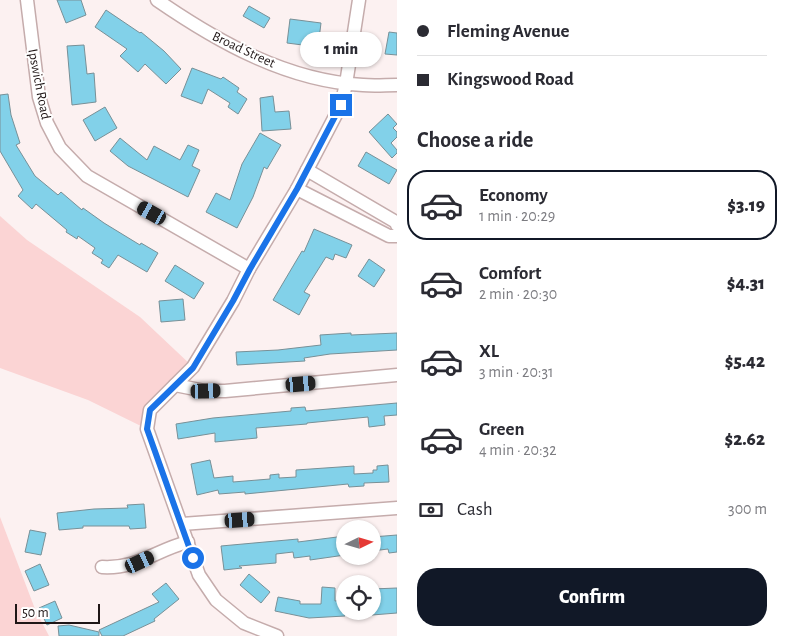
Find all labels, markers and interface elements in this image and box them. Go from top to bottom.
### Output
text: Fleming Avenue [447,22,570,41]
street label: Broad Street [210,29,278,71]
callout: 1 min [300,32,382,68]
text: 1 min [324,41,358,57]
street label: Ipswich Road [25,48,53,121]
text: Kingswood Road [447,70,574,89]
route end [330,94,352,116]
text: Choose a ride [417,129,533,151]
icon: car [419,183,464,228]
text: Economy [479,186,548,205]
text: $3.19 [727,196,765,215]
car [135,199,168,227]
text: 1 min · 20:29 [479,208,555,224]
icon: car [419,261,464,306]
text: Comfort [479,264,541,283]
text: $4.31 [727,274,765,293]
text: 2 min · 20:30 [479,286,557,302]
icon: car [419,339,464,384]
text: XL [479,342,499,361]
text: $5.42 [725,352,765,371]
text: 3 min · 20:31 [479,364,554,380]
car [285,375,316,393]
car [190,383,221,399]
icon: car [419,417,464,462]
text: Green [479,420,525,439]
text: $2.62 [724,430,765,449]
text: 4 min · 20:32 [479,442,556,458]
icon: cash [417,496,445,524]
text: Cash [457,500,493,519]
text: 300 m [728,501,767,517]
car [224,511,255,529]
north arrow [336,520,381,565]
map controls [336,520,381,620]
route start [182,547,204,569]
car [123,549,156,575]
button: Confirm [417,568,767,626]
button: locate [336,575,381,620]
scale bar [15,601,100,624]
text: 50 m [22,606,49,620]

